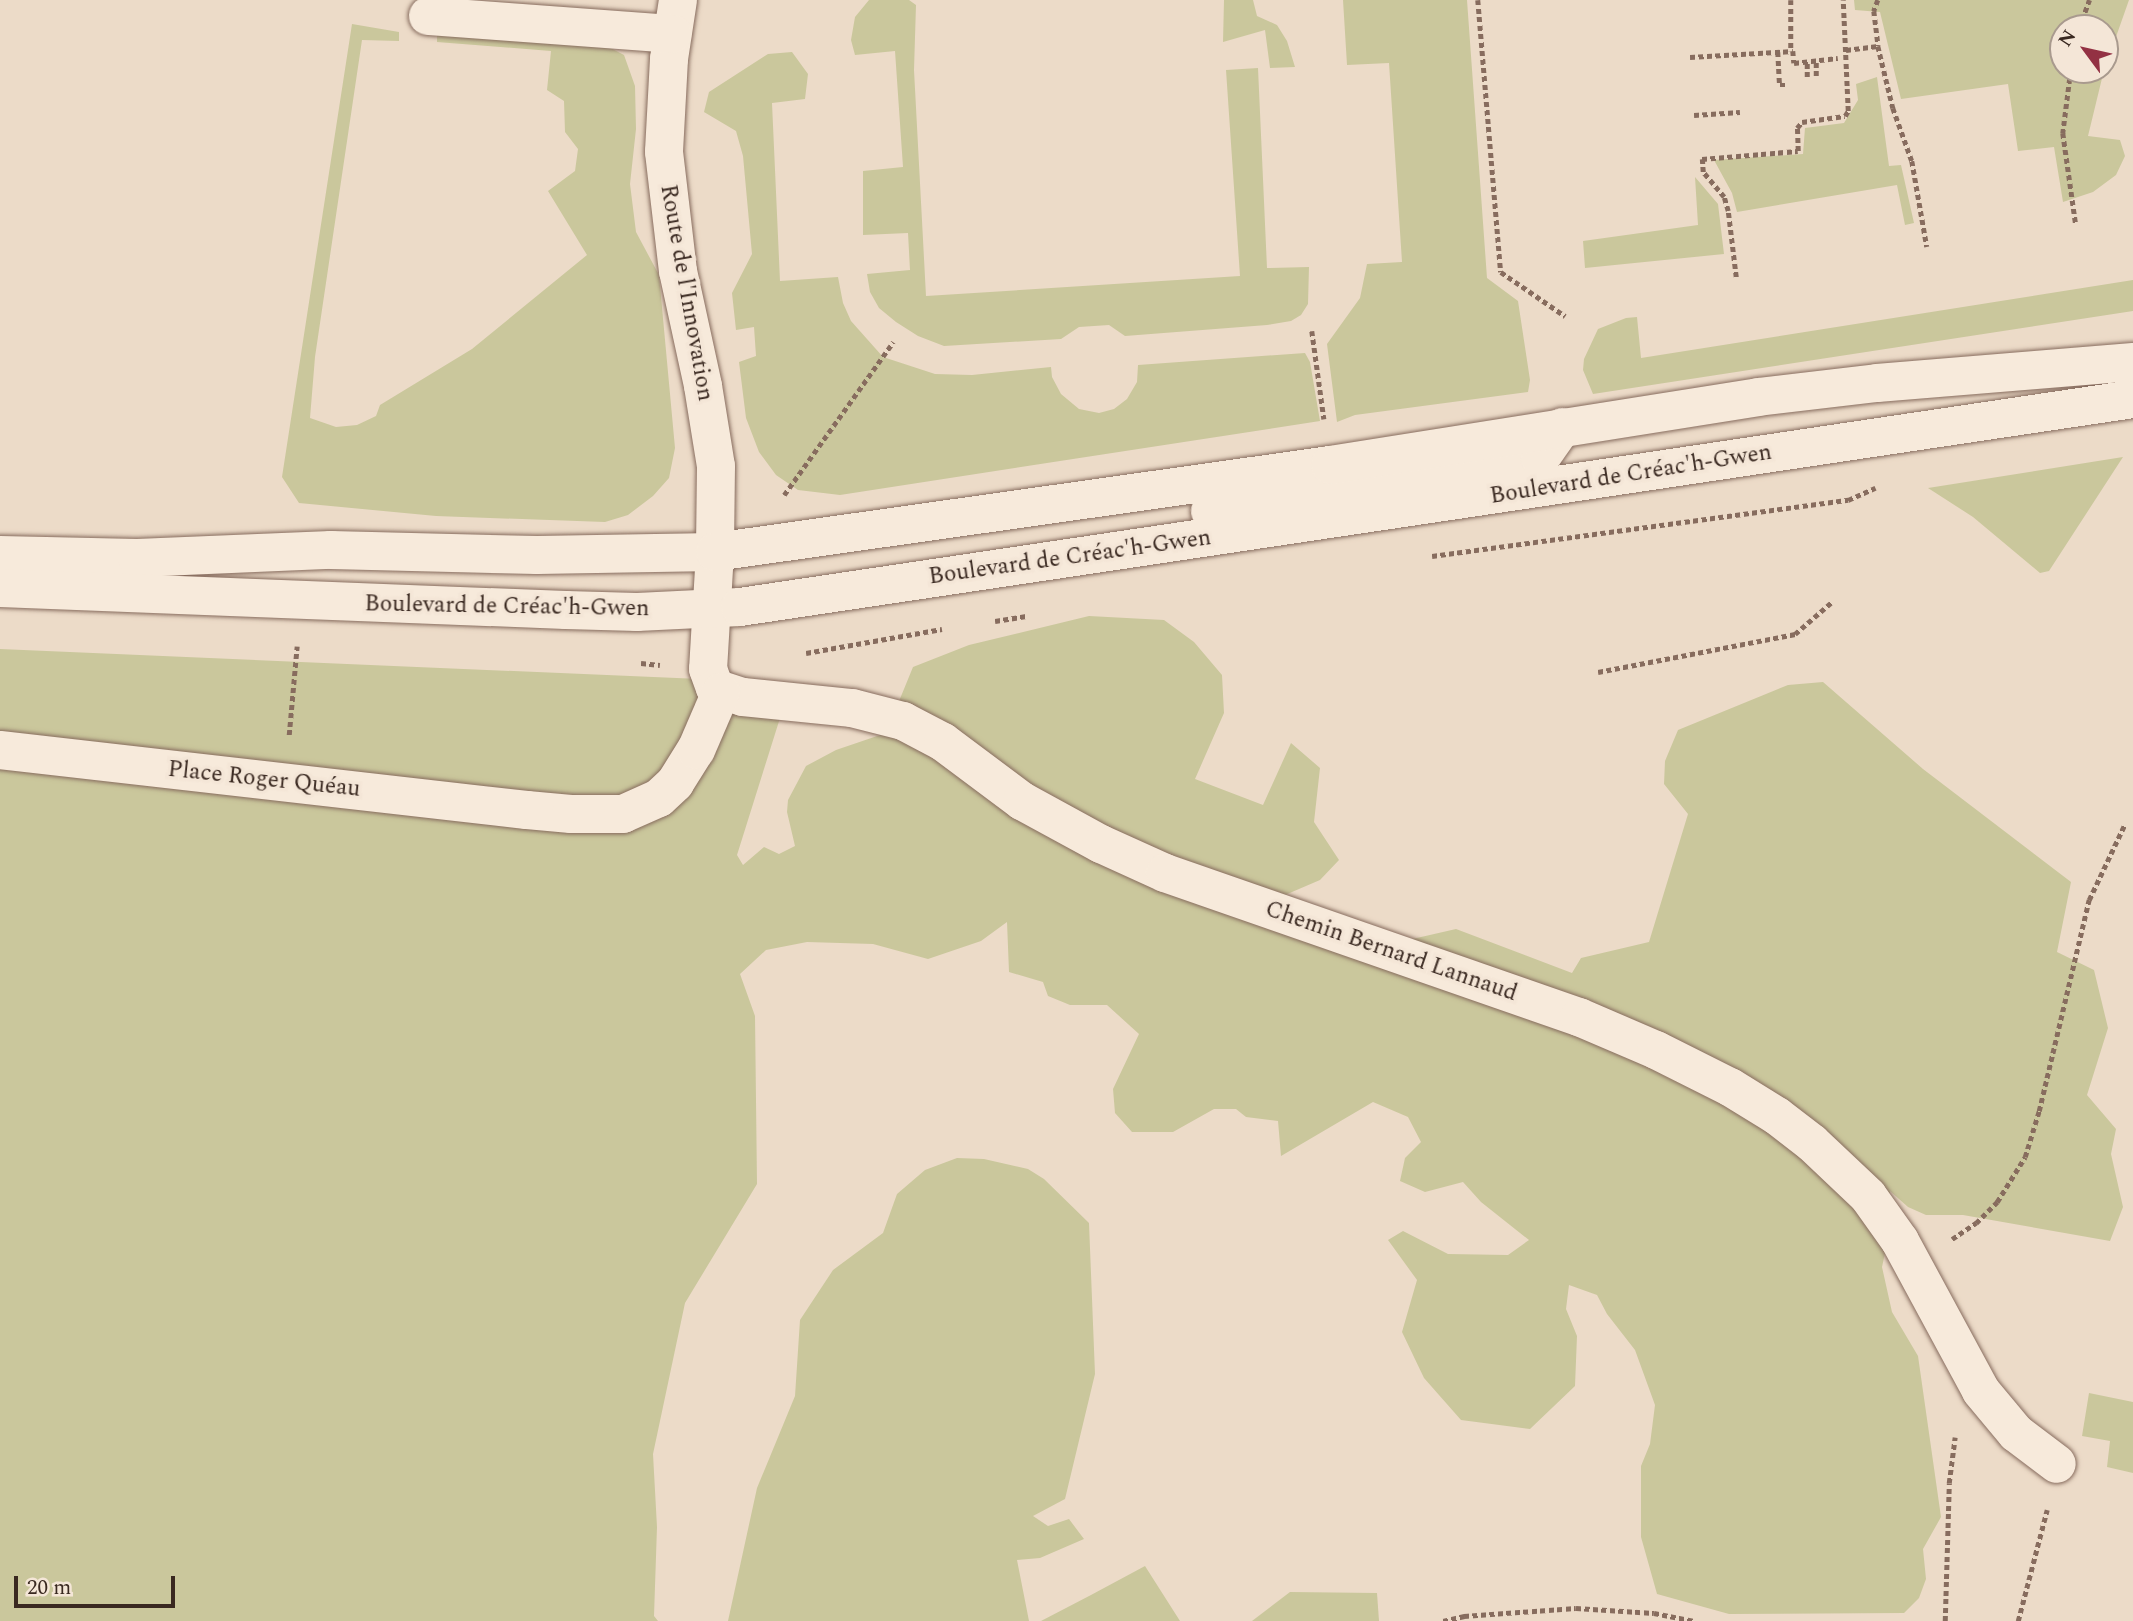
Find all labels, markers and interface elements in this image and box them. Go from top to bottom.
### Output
north arrow [2049,14,2119,84]
text: N [2051,24,2084,53]
street label: Route de l'Innovation [653,183,719,403]
street label: Boulevard de Créac'h-Gwen [1488,439,1774,511]
street label: Boulevard de Créac'h-Gwen [927,525,1213,591]
street label: Boulevard de Créac'h-Gwen [364,591,650,623]
street label: Place Roger Quéau [166,756,362,804]
street label: Chemin Bernard Lannaud [1261,896,1521,1008]
scale bar [18,1562,178,1606]
text: 20 m [27,1572,71,1604]

